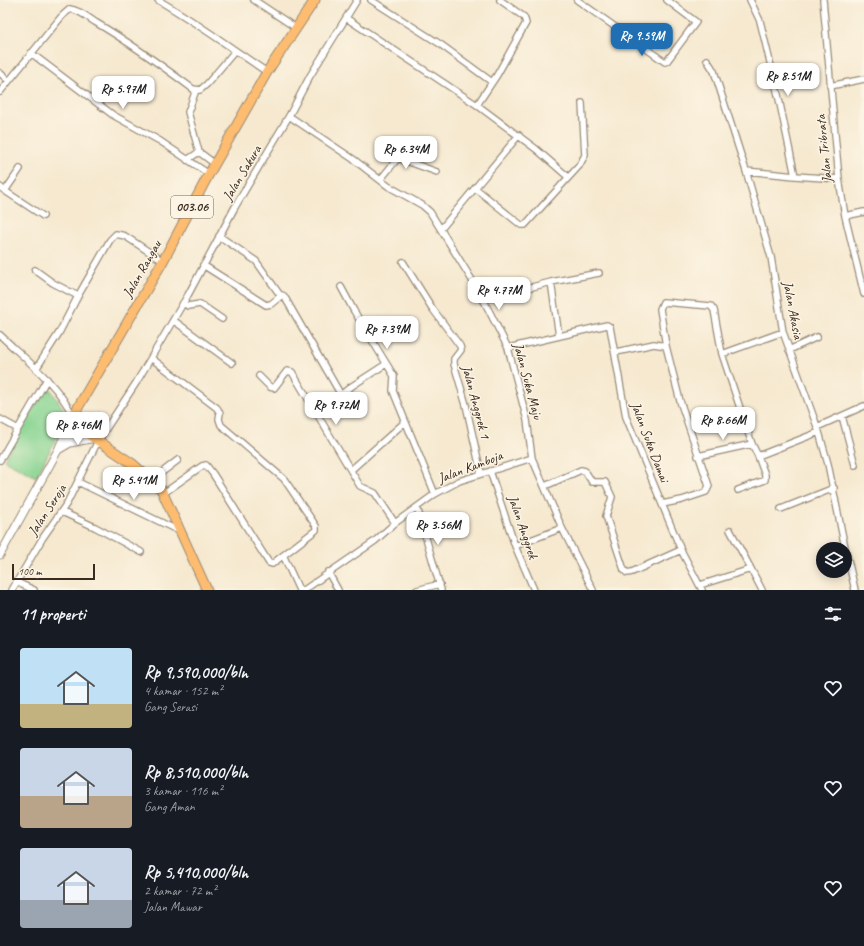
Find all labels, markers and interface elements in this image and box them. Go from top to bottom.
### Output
pin: Rp 9.59M [601,23,683,57]
text: Rp 9.59M [620,28,664,44]
pin: Rp 8.51M [747,63,829,97]
text: Rp 8.51M [766,68,810,84]
pin: Rp 5.97M [82,76,164,110]
text: Rp 5.97M [101,81,145,97]
street label: Jalan Tribrata [812,113,836,185]
pin: Rp 6.34M [365,136,447,170]
street label: Jalan Sakura [218,141,266,205]
text: Rp 6.34M [383,141,429,157]
road number: 003.06 [171,196,213,218]
street label: Jalan Rangau [118,237,166,301]
pin: Rp 4.77M [458,277,540,311]
street label: Jalan Akasia [779,279,807,342]
text: Rp 4.77M [477,282,521,298]
pin: Rp 7.39M [346,316,428,350]
text: Rp 7.39M [365,321,409,337]
street label: Jalan Suka Maju [509,340,547,422]
street label: Jalan Anggrek 1 [458,362,494,441]
pin: Rp 9.72M [295,392,377,426]
text: Rp 9.72M [314,397,358,413]
street label: Jalan Suka Damai [627,399,674,487]
pin: Rp 8.66M [682,407,764,441]
pin: Rp 8.46M [37,412,119,446]
text: Rp 8.66M [700,412,746,428]
text: Rp 8.46M [55,417,101,433]
street label: Jalan Kamboja [435,446,506,487]
pin: Rp 5.41M [93,467,175,501]
text: Rp 5.41M [112,472,156,488]
street label: Jalan Seroja [24,480,71,540]
street label: Jalan Anggrek [504,492,542,563]
pin: Rp 3.56M [397,512,479,546]
text: Rp 3.56M [415,517,461,533]
map controls [816,542,852,578]
button: layers [816,542,852,578]
scale bar [12,562,95,581]
text: 100 m [18,564,42,578]
icon: filters [822,603,844,625]
text: 11 properti [20,604,85,625]
text: Rp 9,590,000/bln [144,662,248,683]
icon: home [52,664,100,712]
icon: heart [822,677,844,699]
text: 4 kamar · 152 m² [144,683,222,699]
text: Gang Serasi [144,699,197,715]
text: Rp 8,510,000/bln [144,762,248,783]
icon: home [52,764,100,812]
icon: heart [822,777,844,799]
text: 3 kamar · 116 m² [144,783,222,799]
text: Gang Aman [144,799,195,815]
text: Rp 5,410,000/bln [144,862,248,883]
icon: home [52,864,100,912]
icon: heart [822,877,844,899]
text: 2 kamar · 72 m² [144,883,216,899]
text: Jalan Mawar [144,899,202,915]

